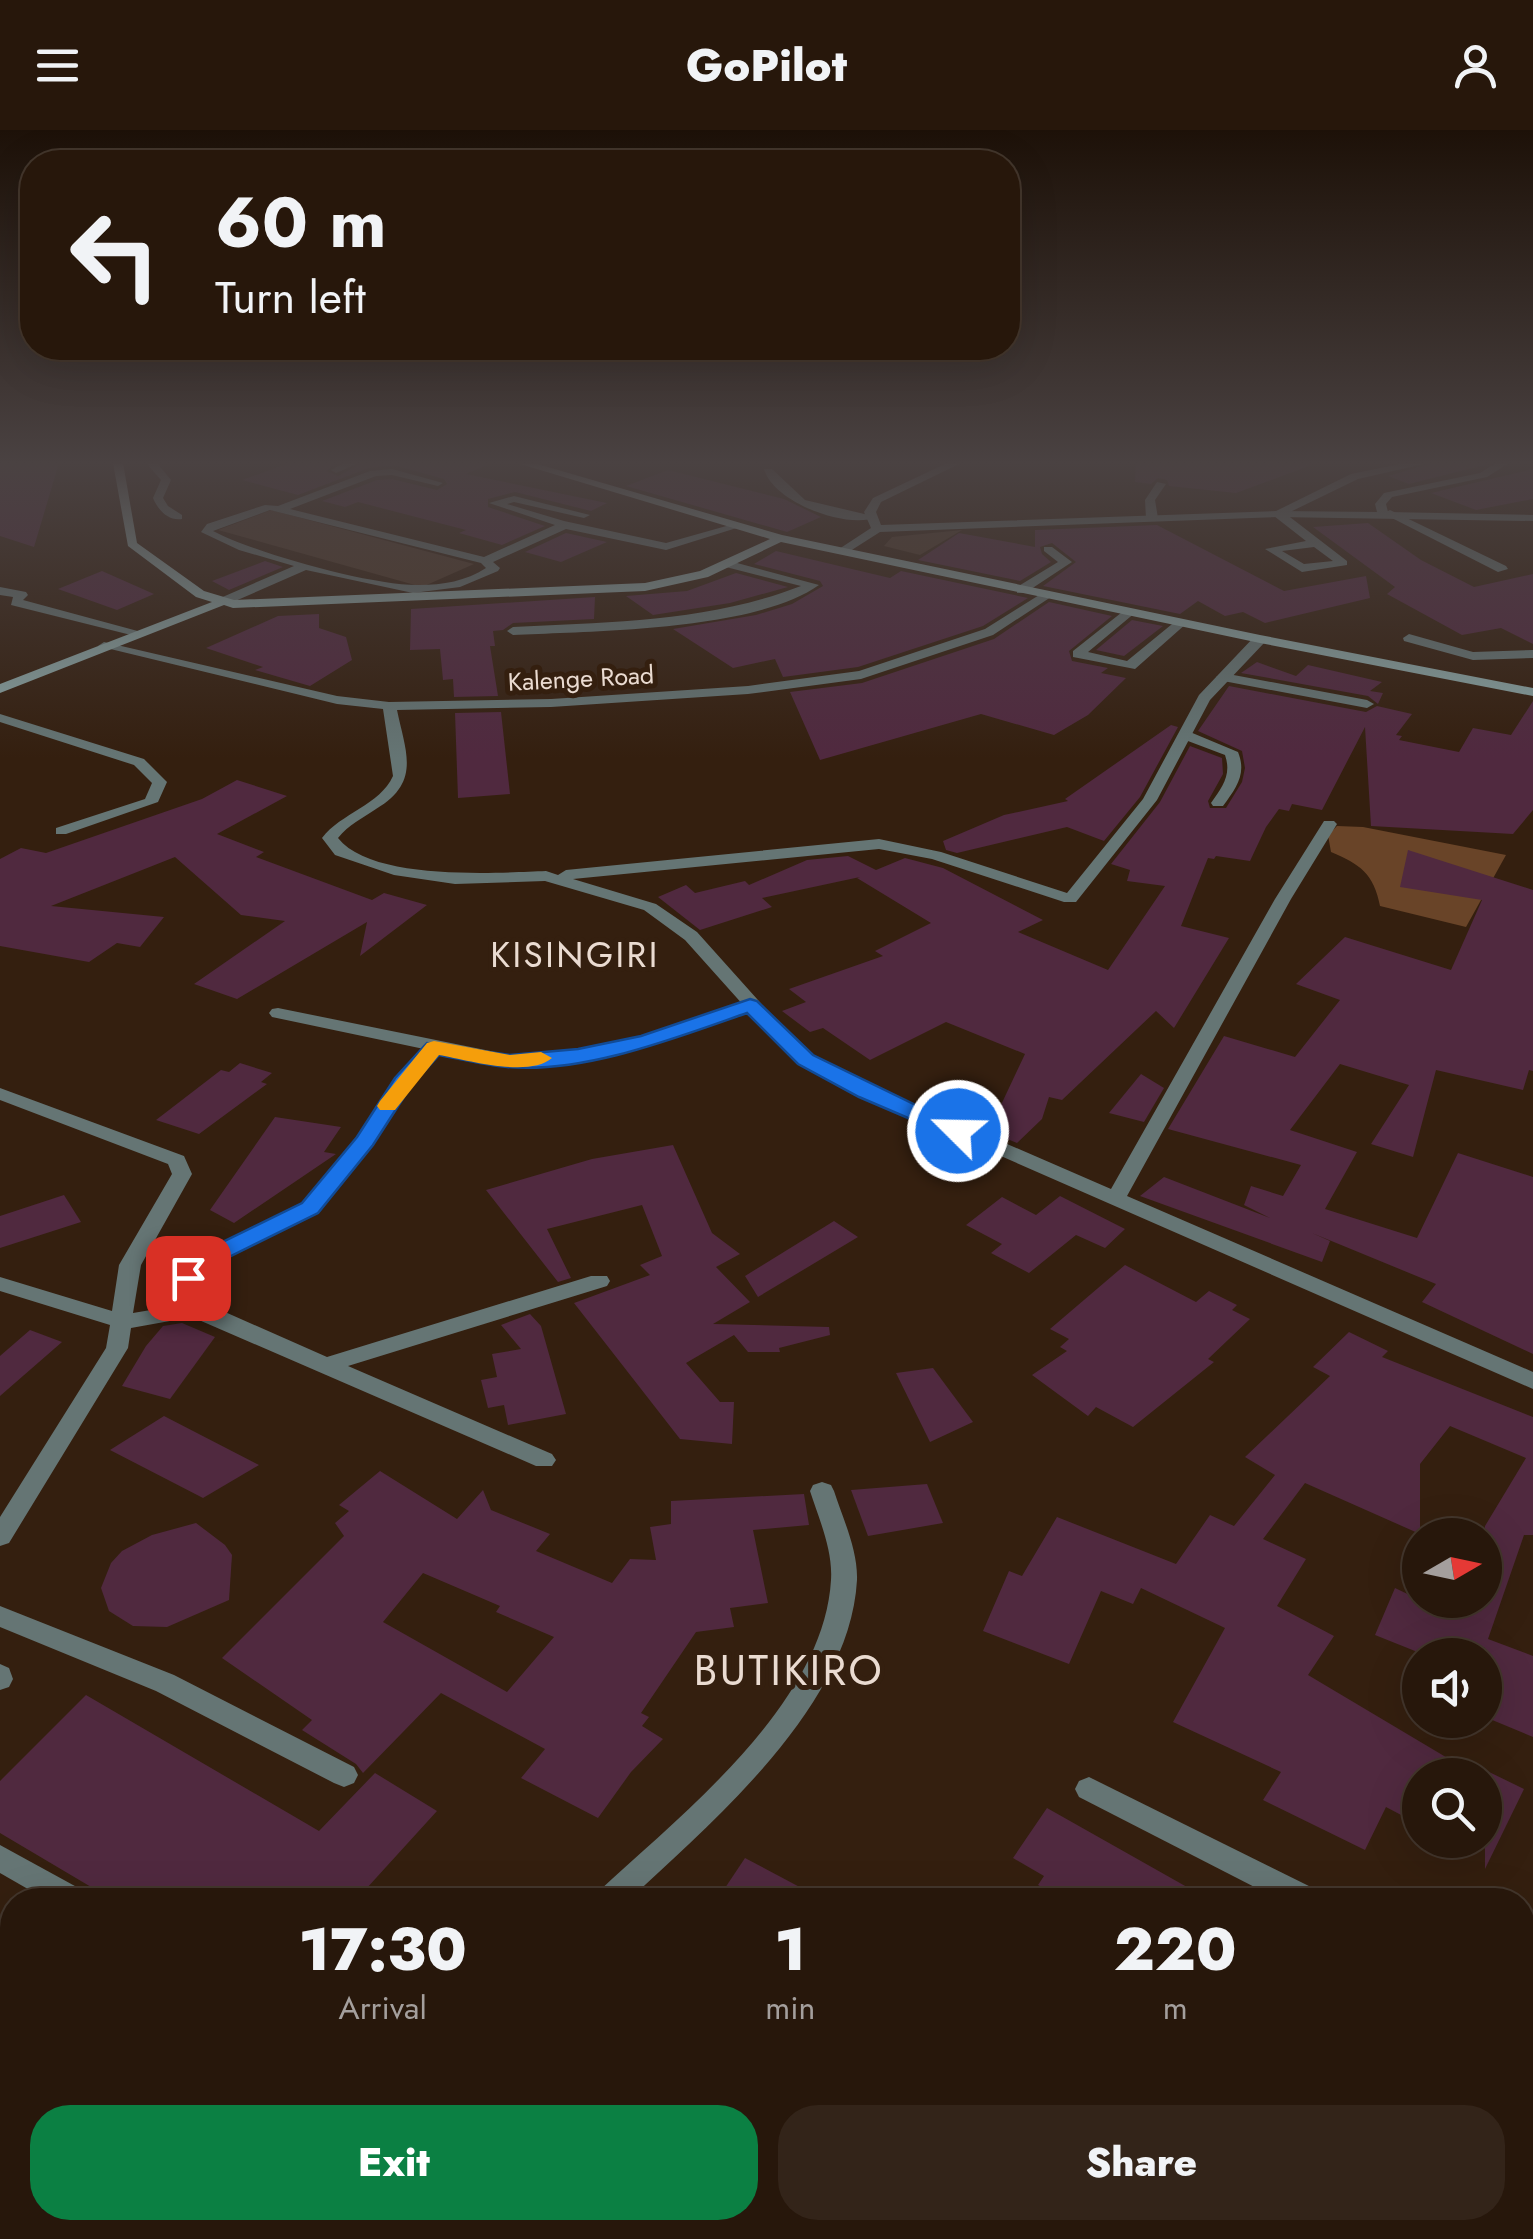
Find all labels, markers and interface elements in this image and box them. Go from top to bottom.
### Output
text: GoPilot [686,33,847,98]
icon: menu [30,38,85,93]
icon: person [1448,38,1503,93]
text: 60 m [215,172,387,273]
icon: left [50,190,180,320]
text: Turn left [215,265,366,330]
street label: Kalenge Road [507,656,655,700]
district label: KISINGIRI [490,930,660,980]
position arrow [906,1079,1010,1183]
pin [146,1236,231,1321]
icon: arrive [161,1251,216,1306]
north arrow [1402,1518,1502,1618]
map controls [1402,1518,1502,1858]
button: sound [1402,1638,1502,1738]
district label: BUTIKIRO [694,1640,884,1701]
button: search [1402,1758,1502,1858]
text: 17:30 [298,1906,467,1993]
text: 1 [775,1906,806,1993]
text: 220 [1114,1906,1237,1993]
text: Arrival [339,1985,427,2031]
text: min [765,1985,815,2031]
text: m [1163,1985,1188,2031]
button: Exit [30,2105,758,2220]
button: Share [778,2105,1505,2220]

